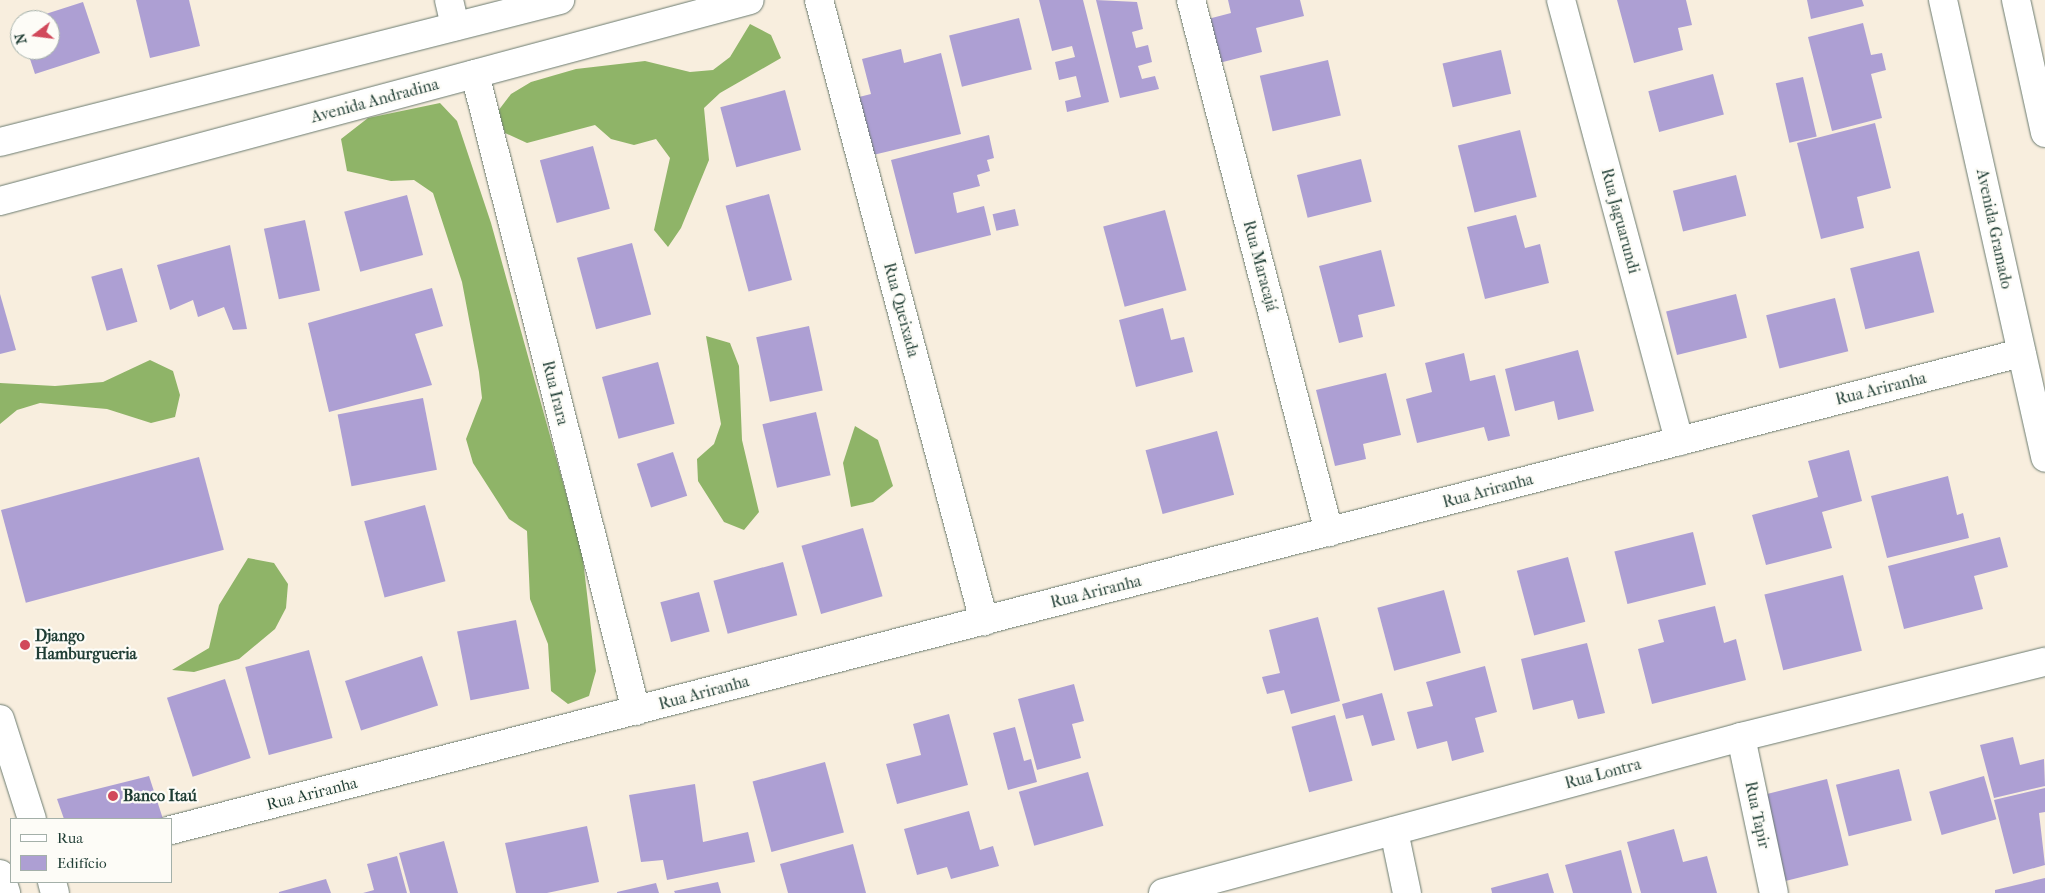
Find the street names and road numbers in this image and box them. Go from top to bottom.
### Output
street label: Avenida Andradina [309,75,441,127]
street label: Rua Jaguarundi [1597,166,1643,276]
street label: Avenida Gramado [1972,167,2016,291]
street label: Rua Maracajá [1239,218,1281,314]
street label: Rua Queixada [879,261,923,359]
street label: Rua Irara [538,359,572,427]
street label: Rua Ariranha [1834,368,1928,410]
street label: Rua Ariranha [1441,470,1535,512]
street label: Rua Ariranha [1049,571,1143,613]
street label: Rua Ariranha [657,672,751,714]
street label: Rua Lontra [1563,755,1643,793]
street label: Rua Ariranha [265,773,359,815]
street label: Rua Tapir [1741,780,1773,850]

